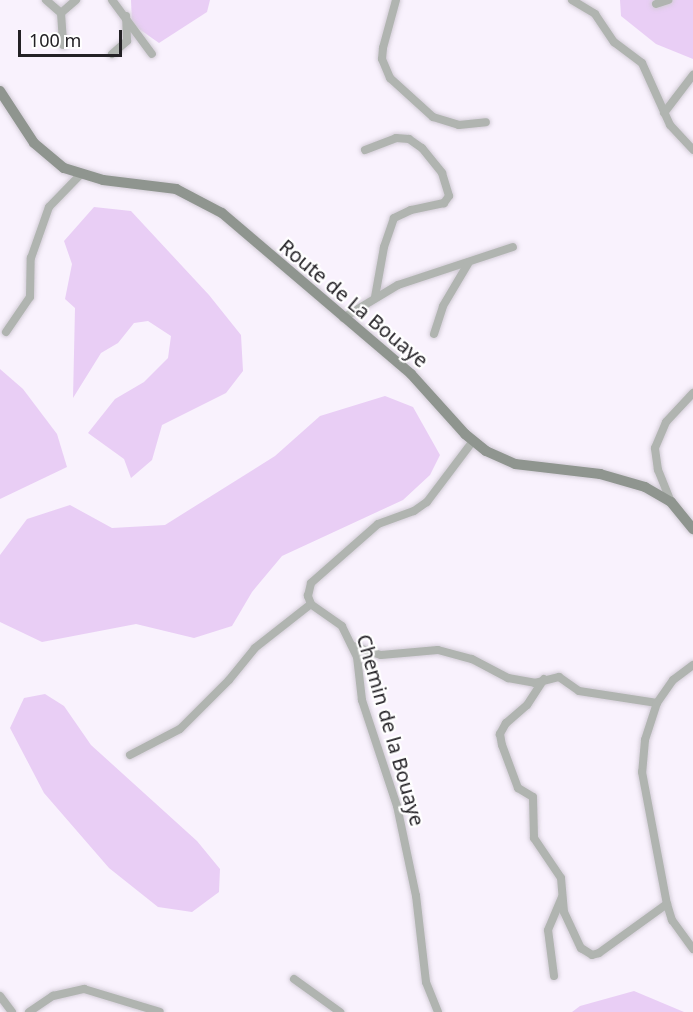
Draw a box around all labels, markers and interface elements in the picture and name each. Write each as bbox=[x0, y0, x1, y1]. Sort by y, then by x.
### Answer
scale bar bbox=[21, 18, 124, 56]
text: 100 m bbox=[29, 28, 81, 52]
street label: Route de La Bouaye bbox=[275, 234, 433, 372]
street label: Chemin de la Bouaye bbox=[352, 631, 430, 829]

